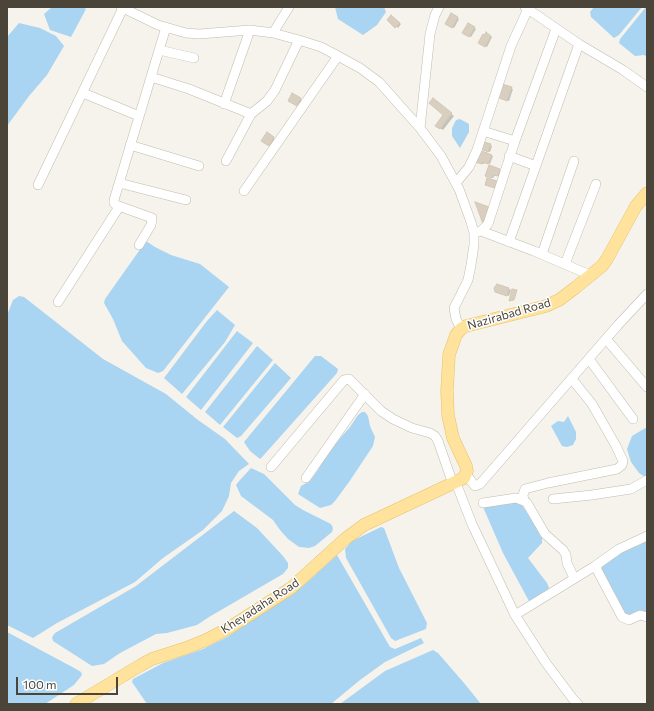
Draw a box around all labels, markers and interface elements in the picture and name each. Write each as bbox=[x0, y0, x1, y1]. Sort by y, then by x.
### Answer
street label: Nazirabad Road bbox=[466, 295, 552, 333]
street label: Kheyadaha Road bbox=[218, 575, 302, 637]
scale bar bbox=[18, 669, 120, 695]
text: 100 m bbox=[23, 677, 57, 691]

